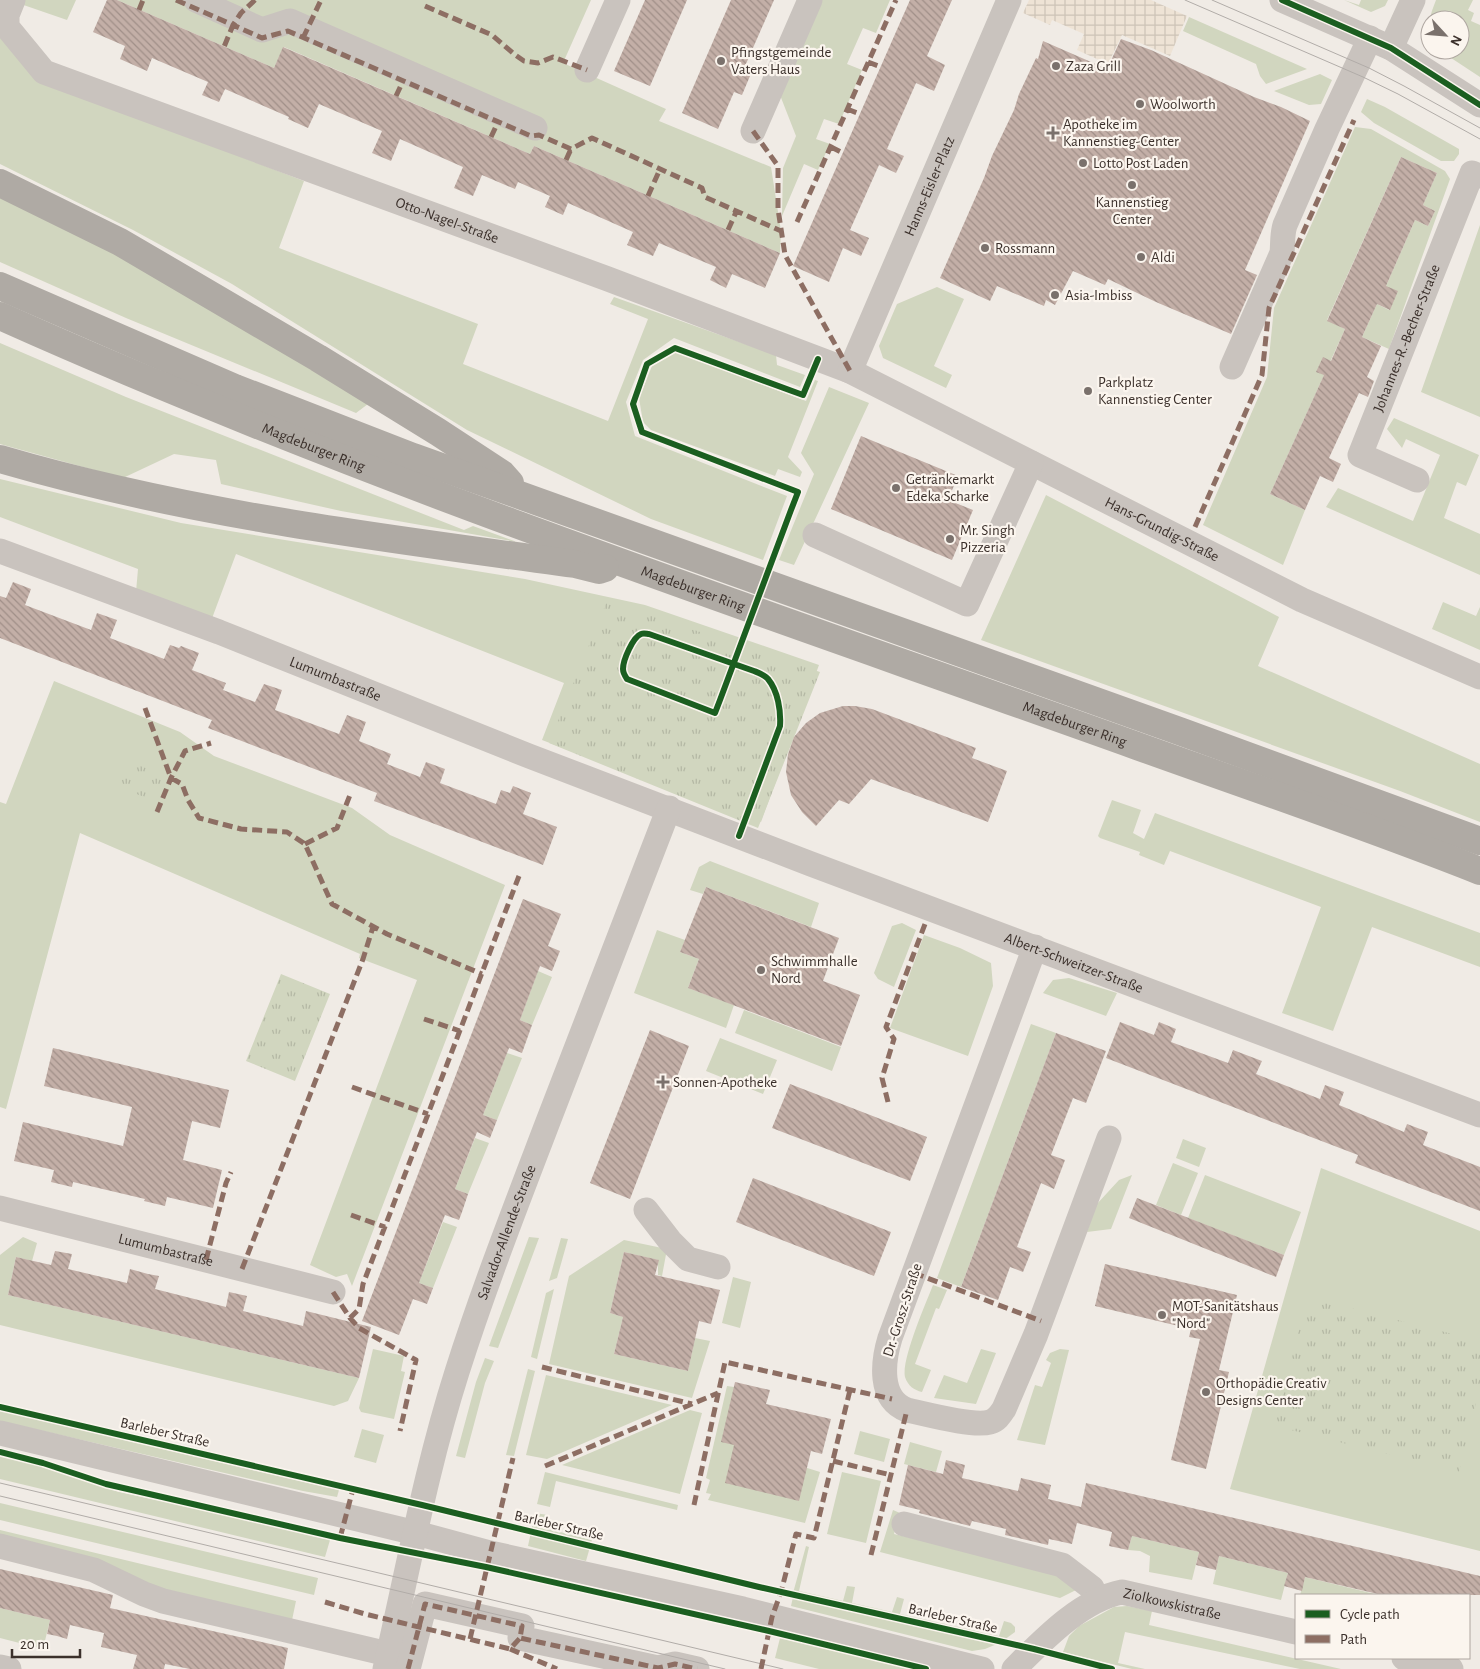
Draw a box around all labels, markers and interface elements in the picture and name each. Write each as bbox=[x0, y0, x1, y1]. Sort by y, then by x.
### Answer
north arrow bbox=[1420, 10, 1470, 60]
text: N bbox=[1447, 33, 1464, 48]
place label: Pfingstgemeinde Vaters Haus bbox=[731, 45, 831, 77]
marker: Pfingstgemeinde Vaters Haus bbox=[715, 55, 727, 67]
place label: Zaza Grill bbox=[1066, 59, 1121, 74]
marker: Zaza Grill bbox=[1050, 60, 1062, 72]
place label: Woolworth bbox=[1150, 97, 1216, 112]
marker: Woolworth bbox=[1134, 98, 1146, 110]
place label: Apotheke im Kannenstieg-Center bbox=[1063, 117, 1179, 149]
marker: Apotheke im Kannenstieg-Center bbox=[1047, 127, 1059, 139]
street label: Hanns-Eisler-Platz bbox=[902, 134, 958, 239]
place label: Lotto Post Laden bbox=[1093, 156, 1189, 171]
marker: Lotto Post Laden bbox=[1077, 157, 1089, 169]
marker: Kannenstieg Center bbox=[1126, 179, 1138, 191]
street label: Otto-Nagel-Straße bbox=[394, 195, 501, 246]
place label: Kannenstieg Center bbox=[1096, 195, 1169, 227]
place label: Rossmann bbox=[995, 241, 1055, 256]
marker: Rossmann bbox=[979, 242, 991, 254]
place label: Aldi bbox=[1151, 250, 1175, 265]
marker: Aldi bbox=[1135, 251, 1147, 263]
street label: Johannes-R.-Becher-Straße bbox=[1371, 262, 1443, 414]
place label: Asia-Imbiss bbox=[1065, 288, 1132, 303]
marker: Asia-Imbiss bbox=[1049, 289, 1061, 301]
place label: Parkplatz Kannenstieg Center bbox=[1098, 375, 1212, 407]
marker: Parkplatz Kannenstieg Center bbox=[1082, 385, 1094, 397]
street label: Magdeburger Ring bbox=[260, 421, 368, 475]
place label: Getränkemarkt Edeka Scharke bbox=[906, 472, 995, 504]
marker: Getränkemarkt Edeka Scharke bbox=[890, 482, 902, 494]
street label: Hans-Grundig-Straße bbox=[1102, 495, 1221, 565]
place label: Mr. Singh Pizzeria bbox=[960, 523, 1015, 555]
marker: Mr. Singh Pizzeria bbox=[944, 533, 956, 545]
street label: Magdeburger Ring bbox=[639, 564, 748, 615]
street label: Lumumbastraße bbox=[287, 654, 383, 704]
street label: Magdeburger Ring bbox=[1021, 699, 1129, 750]
street label: Albert-Schweitzer-Straße bbox=[1002, 930, 1145, 996]
place label: Schwimmhalle Nord bbox=[771, 954, 858, 986]
marker: Schwimmhalle Nord bbox=[755, 964, 767, 976]
place label: Sonnen-Apotheke bbox=[673, 1075, 777, 1090]
marker: Sonnen-Apotheke bbox=[657, 1076, 669, 1088]
street label: Salvador-Allende-Straße bbox=[475, 1163, 539, 1302]
street label: Lumumbastraße bbox=[117, 1231, 215, 1269]
street label: Dr.-Grosz-Straße bbox=[880, 1262, 925, 1359]
place label: MOT-Sanitätshaus "Nord" bbox=[1172, 1299, 1279, 1331]
marker: MOT-Sanitätshaus "Nord" bbox=[1156, 1309, 1168, 1321]
place label: Orthopädie Creativ Designs Center bbox=[1216, 1376, 1327, 1408]
marker: Orthopädie Creativ Designs Center bbox=[1200, 1386, 1212, 1398]
street label: Barleber Straße bbox=[119, 1415, 211, 1450]
street label: Barleber Straße bbox=[513, 1508, 605, 1543]
street label: Ziolkowskistraße bbox=[1122, 1586, 1223, 1623]
legend bbox=[1295, 1594, 1470, 1659]
street label: Barleber Straße bbox=[907, 1601, 999, 1636]
text: Cycle path bbox=[1340, 1607, 1400, 1622]
scale bar bbox=[12, 1626, 80, 1658]
text: Path bbox=[1340, 1632, 1367, 1647]
text: 20 m bbox=[20, 1637, 49, 1652]

